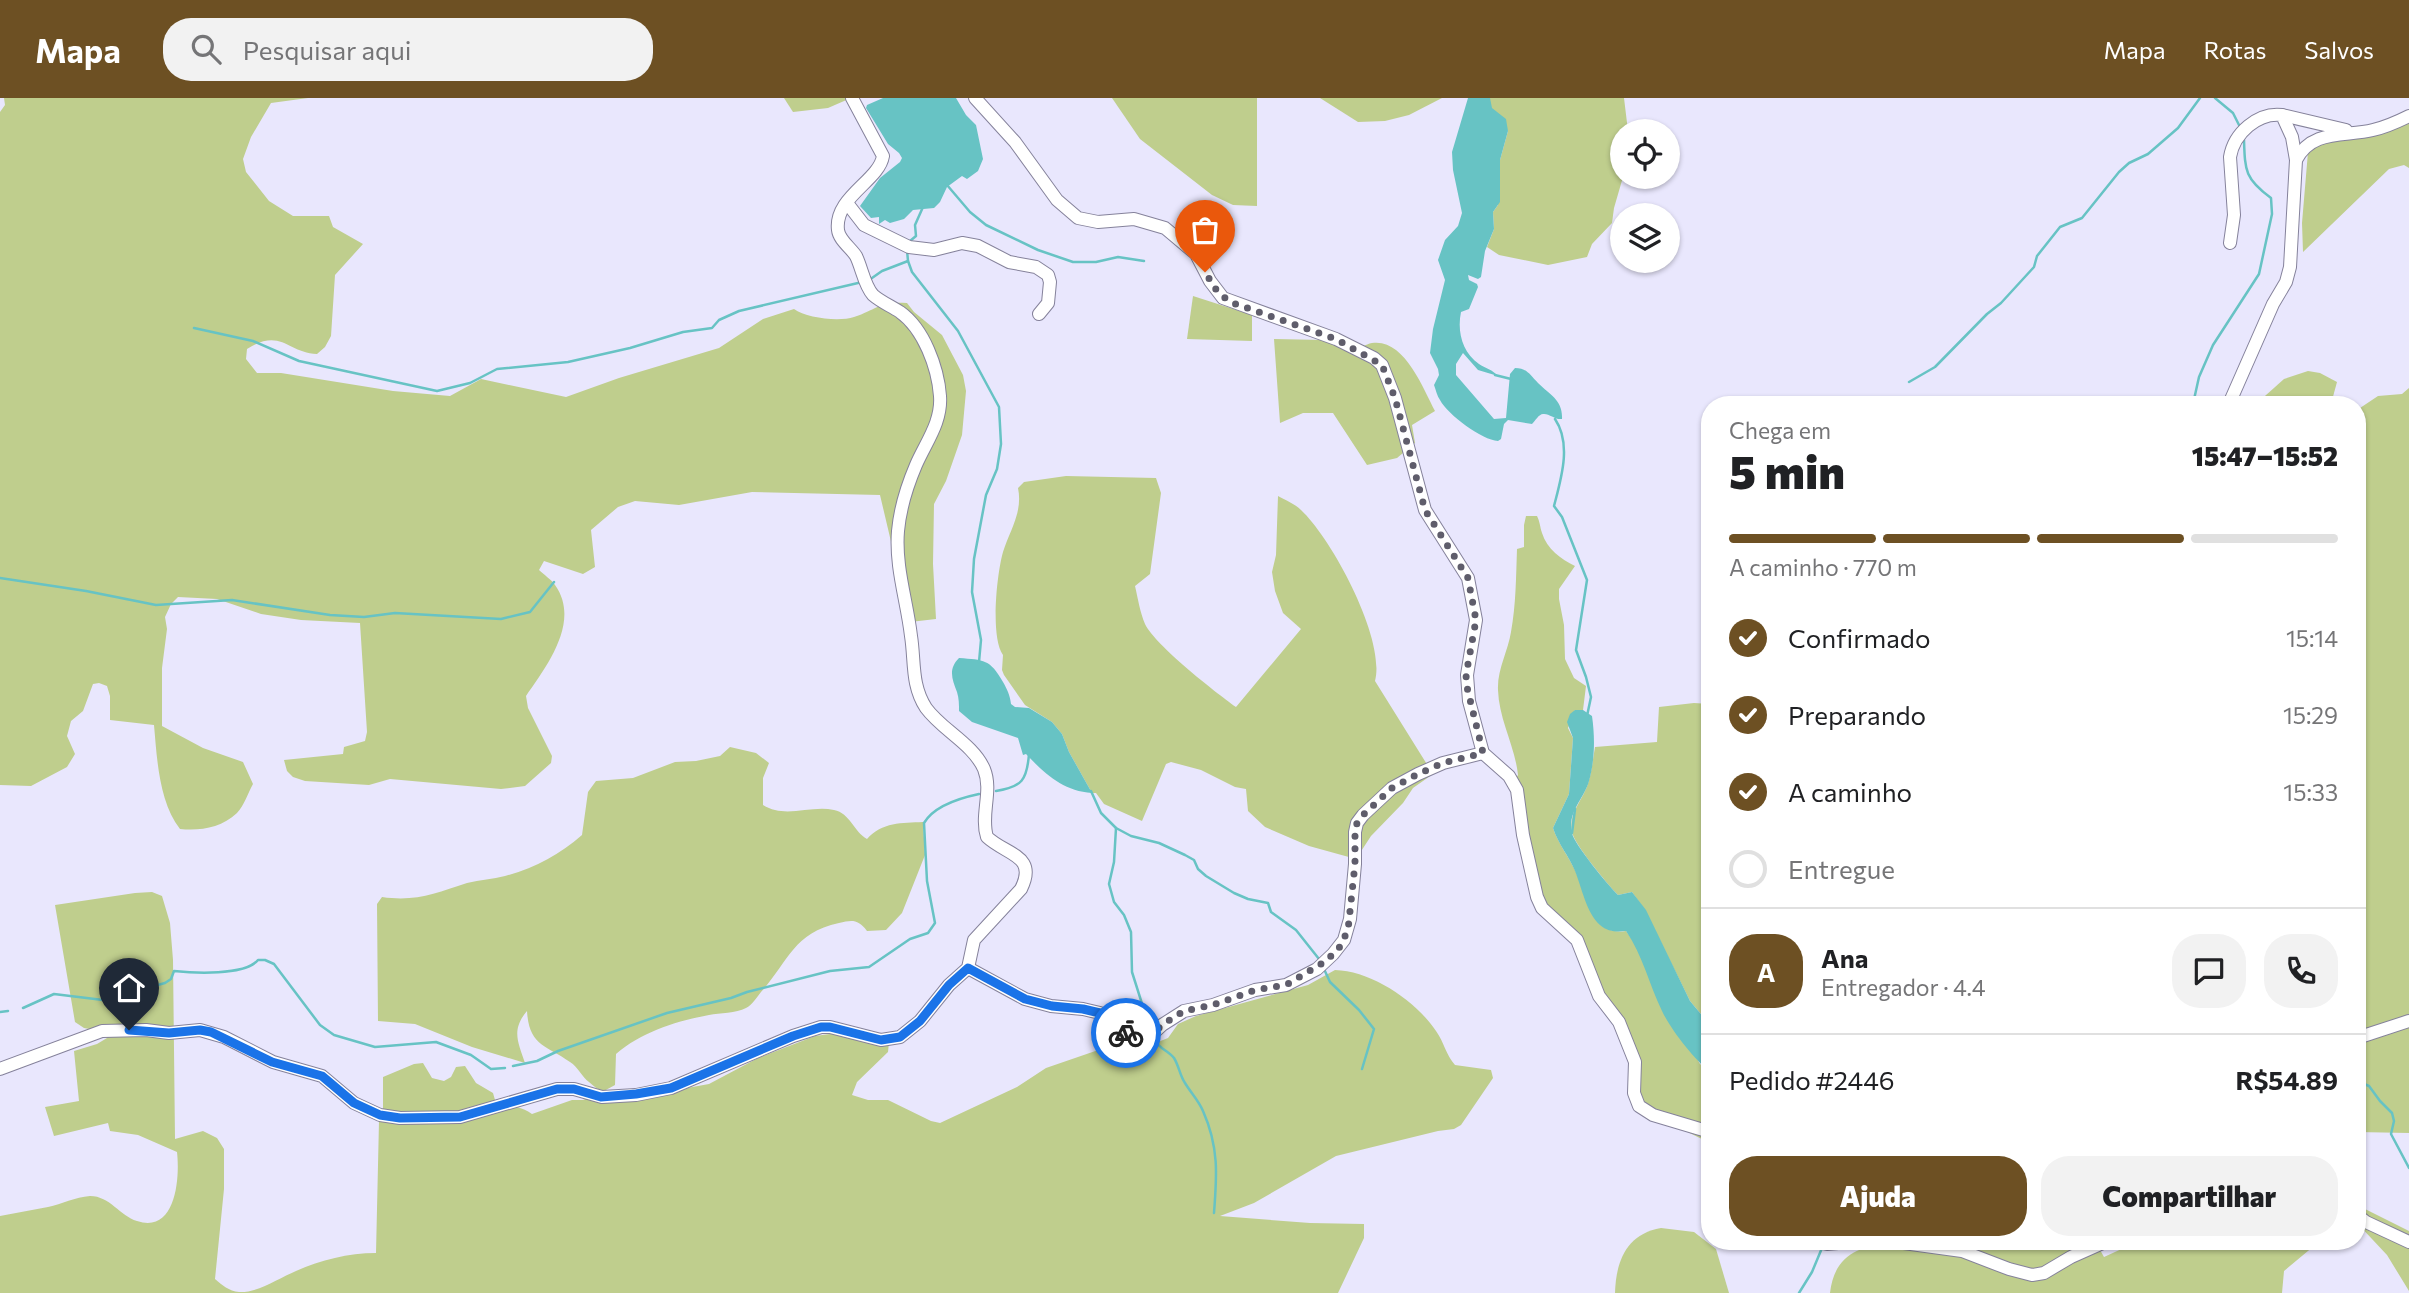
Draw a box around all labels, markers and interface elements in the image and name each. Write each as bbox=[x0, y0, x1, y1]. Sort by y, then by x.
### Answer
search box bbox=[163, 18, 653, 81]
text: Mapa bbox=[35, 29, 121, 70]
icon: search bbox=[187, 30, 225, 68]
text: Pesquisar aqui bbox=[243, 34, 411, 65]
text: Mapa bbox=[2104, 35, 2166, 64]
text: Rotas bbox=[2204, 35, 2266, 64]
text: Salvos bbox=[2304, 35, 2374, 64]
map controls bbox=[1610, 119, 1680, 273]
button: locate bbox=[1610, 119, 1680, 189]
pin bbox=[1175, 200, 1235, 272]
button: layers bbox=[1610, 203, 1680, 273]
icon: bag bbox=[1186, 211, 1224, 249]
text: Chega em bbox=[1729, 416, 1831, 444]
text: 15:47–15:52 bbox=[2192, 440, 2338, 471]
text: 5 min bbox=[1729, 442, 1845, 498]
text: A caminho · 770 m bbox=[1729, 553, 1917, 581]
icon: check bbox=[1729, 619, 1767, 657]
text: Confirmado bbox=[1788, 622, 1930, 653]
text: 15:14 bbox=[2286, 624, 2338, 652]
icon: check bbox=[1729, 696, 1767, 734]
text: Preparando bbox=[1788, 699, 1926, 730]
text: 15:29 bbox=[2283, 701, 2338, 729]
icon: check bbox=[1729, 773, 1767, 811]
text: A caminho bbox=[1788, 776, 1912, 807]
text: 15:33 bbox=[2283, 778, 2338, 806]
text: Entregue bbox=[1788, 853, 1895, 884]
button: chat bbox=[2172, 934, 2246, 1008]
button: phone bbox=[2264, 934, 2338, 1008]
text: Ana bbox=[1821, 942, 1868, 973]
text: A bbox=[1757, 956, 1775, 987]
pin bbox=[99, 958, 159, 1030]
icon: home bbox=[110, 969, 148, 1007]
text: Entregador · 4.4 bbox=[1821, 973, 1986, 1001]
courier bbox=[1091, 998, 1161, 1068]
icon: bike bbox=[1107, 1014, 1145, 1052]
text: Pedido #2446 bbox=[1729, 1064, 1895, 1095]
text: R$54.89 bbox=[2235, 1064, 2338, 1095]
button: Ajuda bbox=[1729, 1156, 2027, 1236]
button: Compartilhar bbox=[2041, 1156, 2338, 1236]

